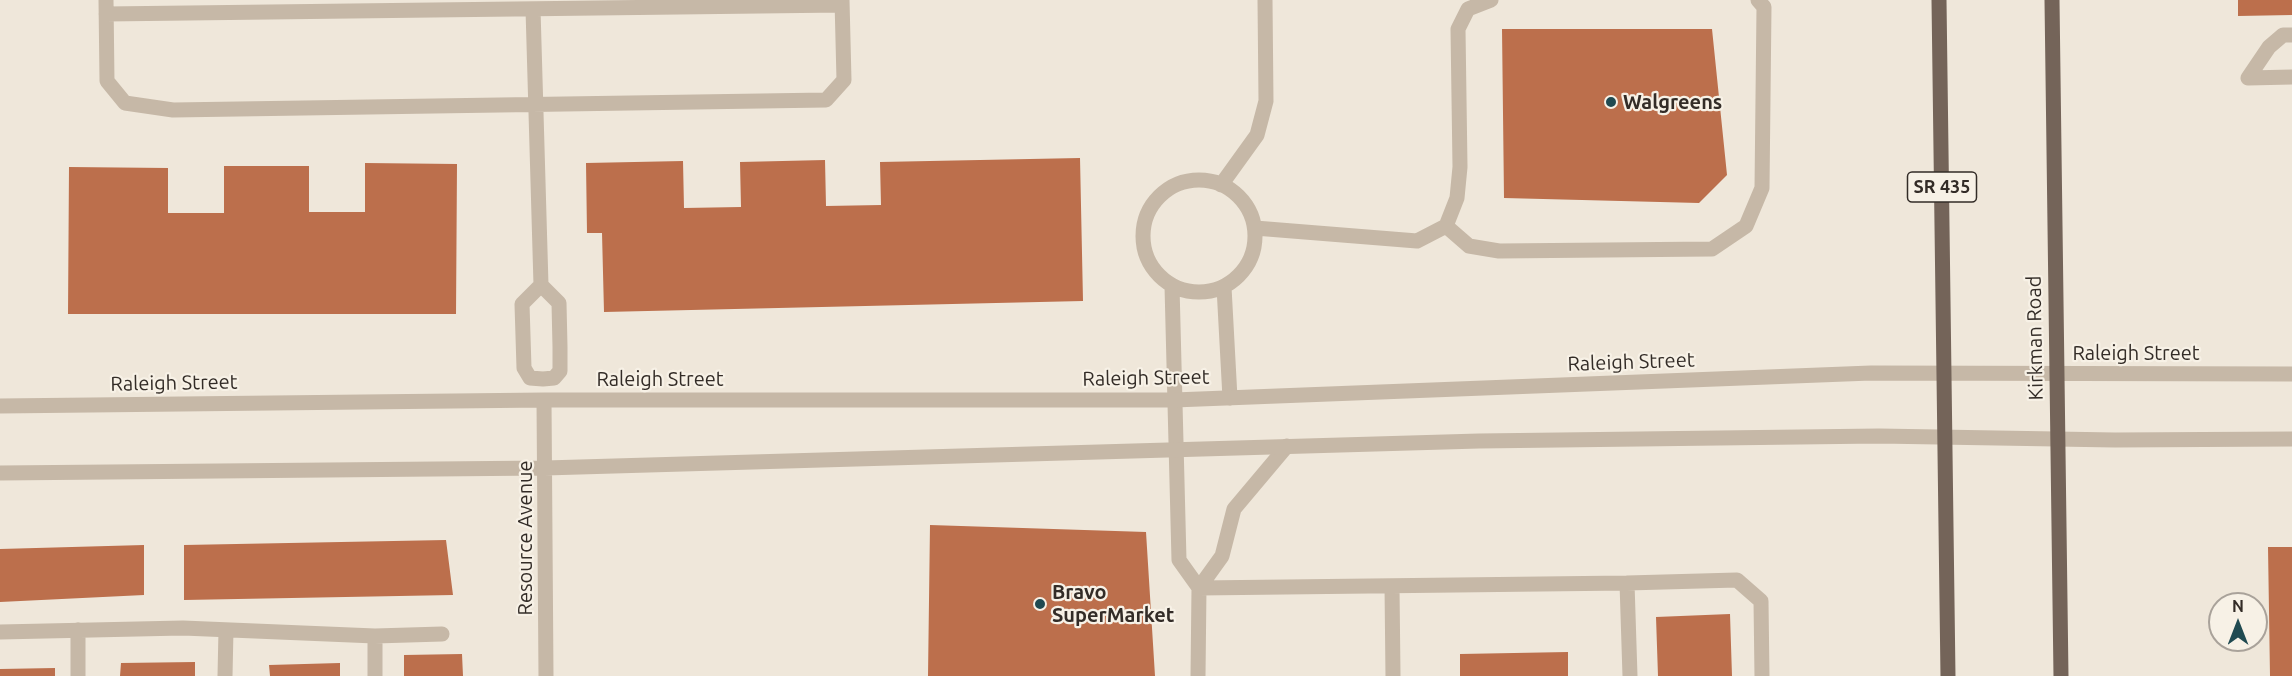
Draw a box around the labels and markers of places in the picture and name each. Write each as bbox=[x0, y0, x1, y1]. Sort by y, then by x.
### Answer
place label: Walgreens bbox=[1623, 90, 1722, 114]
marker: Walgreens bbox=[1604, 95, 1618, 109]
place label: Bravo SuperMarket bbox=[1052, 580, 1174, 627]
marker: Bravo SuperMarket bbox=[1033, 597, 1047, 611]

